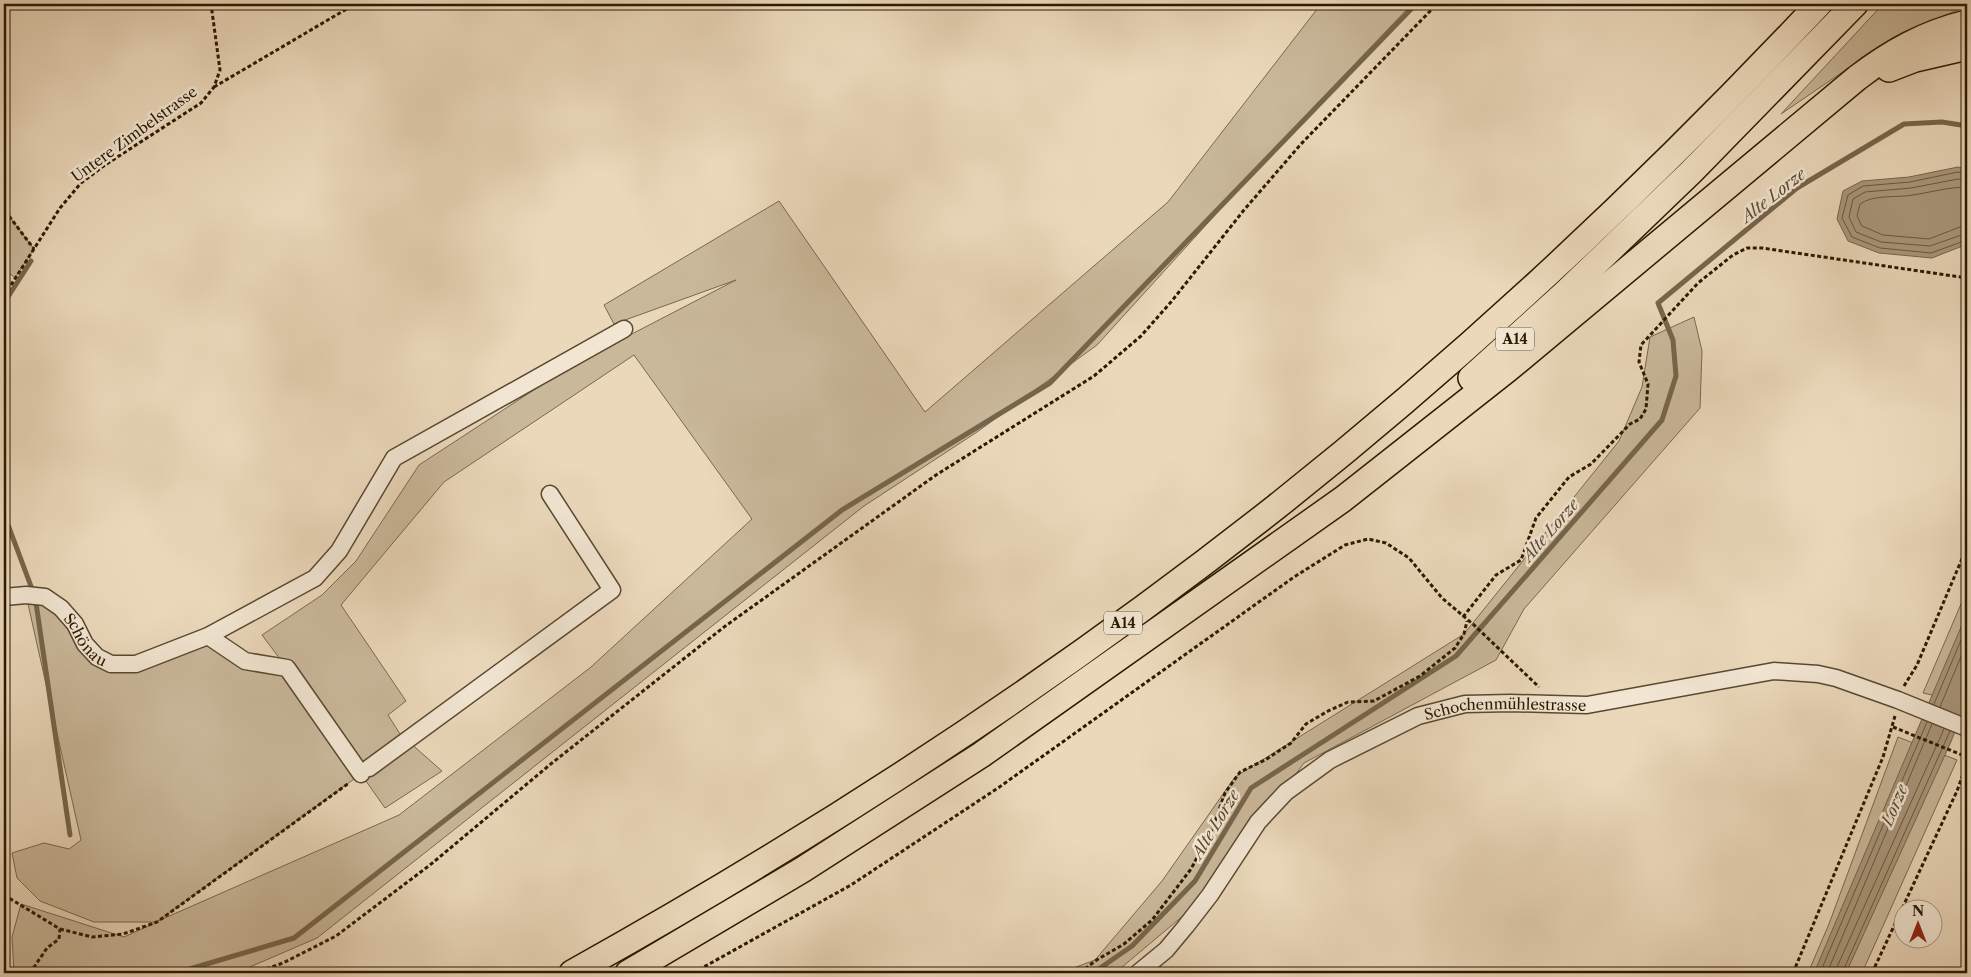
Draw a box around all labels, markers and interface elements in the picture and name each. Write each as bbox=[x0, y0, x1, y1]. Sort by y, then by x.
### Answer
street label: Untere Zimbelstrasse bbox=[67, 82, 201, 186]
water label: Alte Lorze bbox=[1734, 163, 1810, 228]
road number: A14 bbox=[1496, 328, 1534, 350]
water label: Alte Lorze bbox=[1515, 494, 1584, 568]
street label: Schönau bbox=[60, 609, 110, 670]
road number: A14 bbox=[1104, 612, 1142, 634]
street label: Schochenmühlestrasse bbox=[1422, 693, 1586, 724]
water label: Lorze bbox=[1876, 780, 1912, 830]
water label: Alte Lorze bbox=[1185, 785, 1244, 865]
north arrow bbox=[1894, 900, 1944, 950]
text: N bbox=[1912, 902, 1924, 920]

